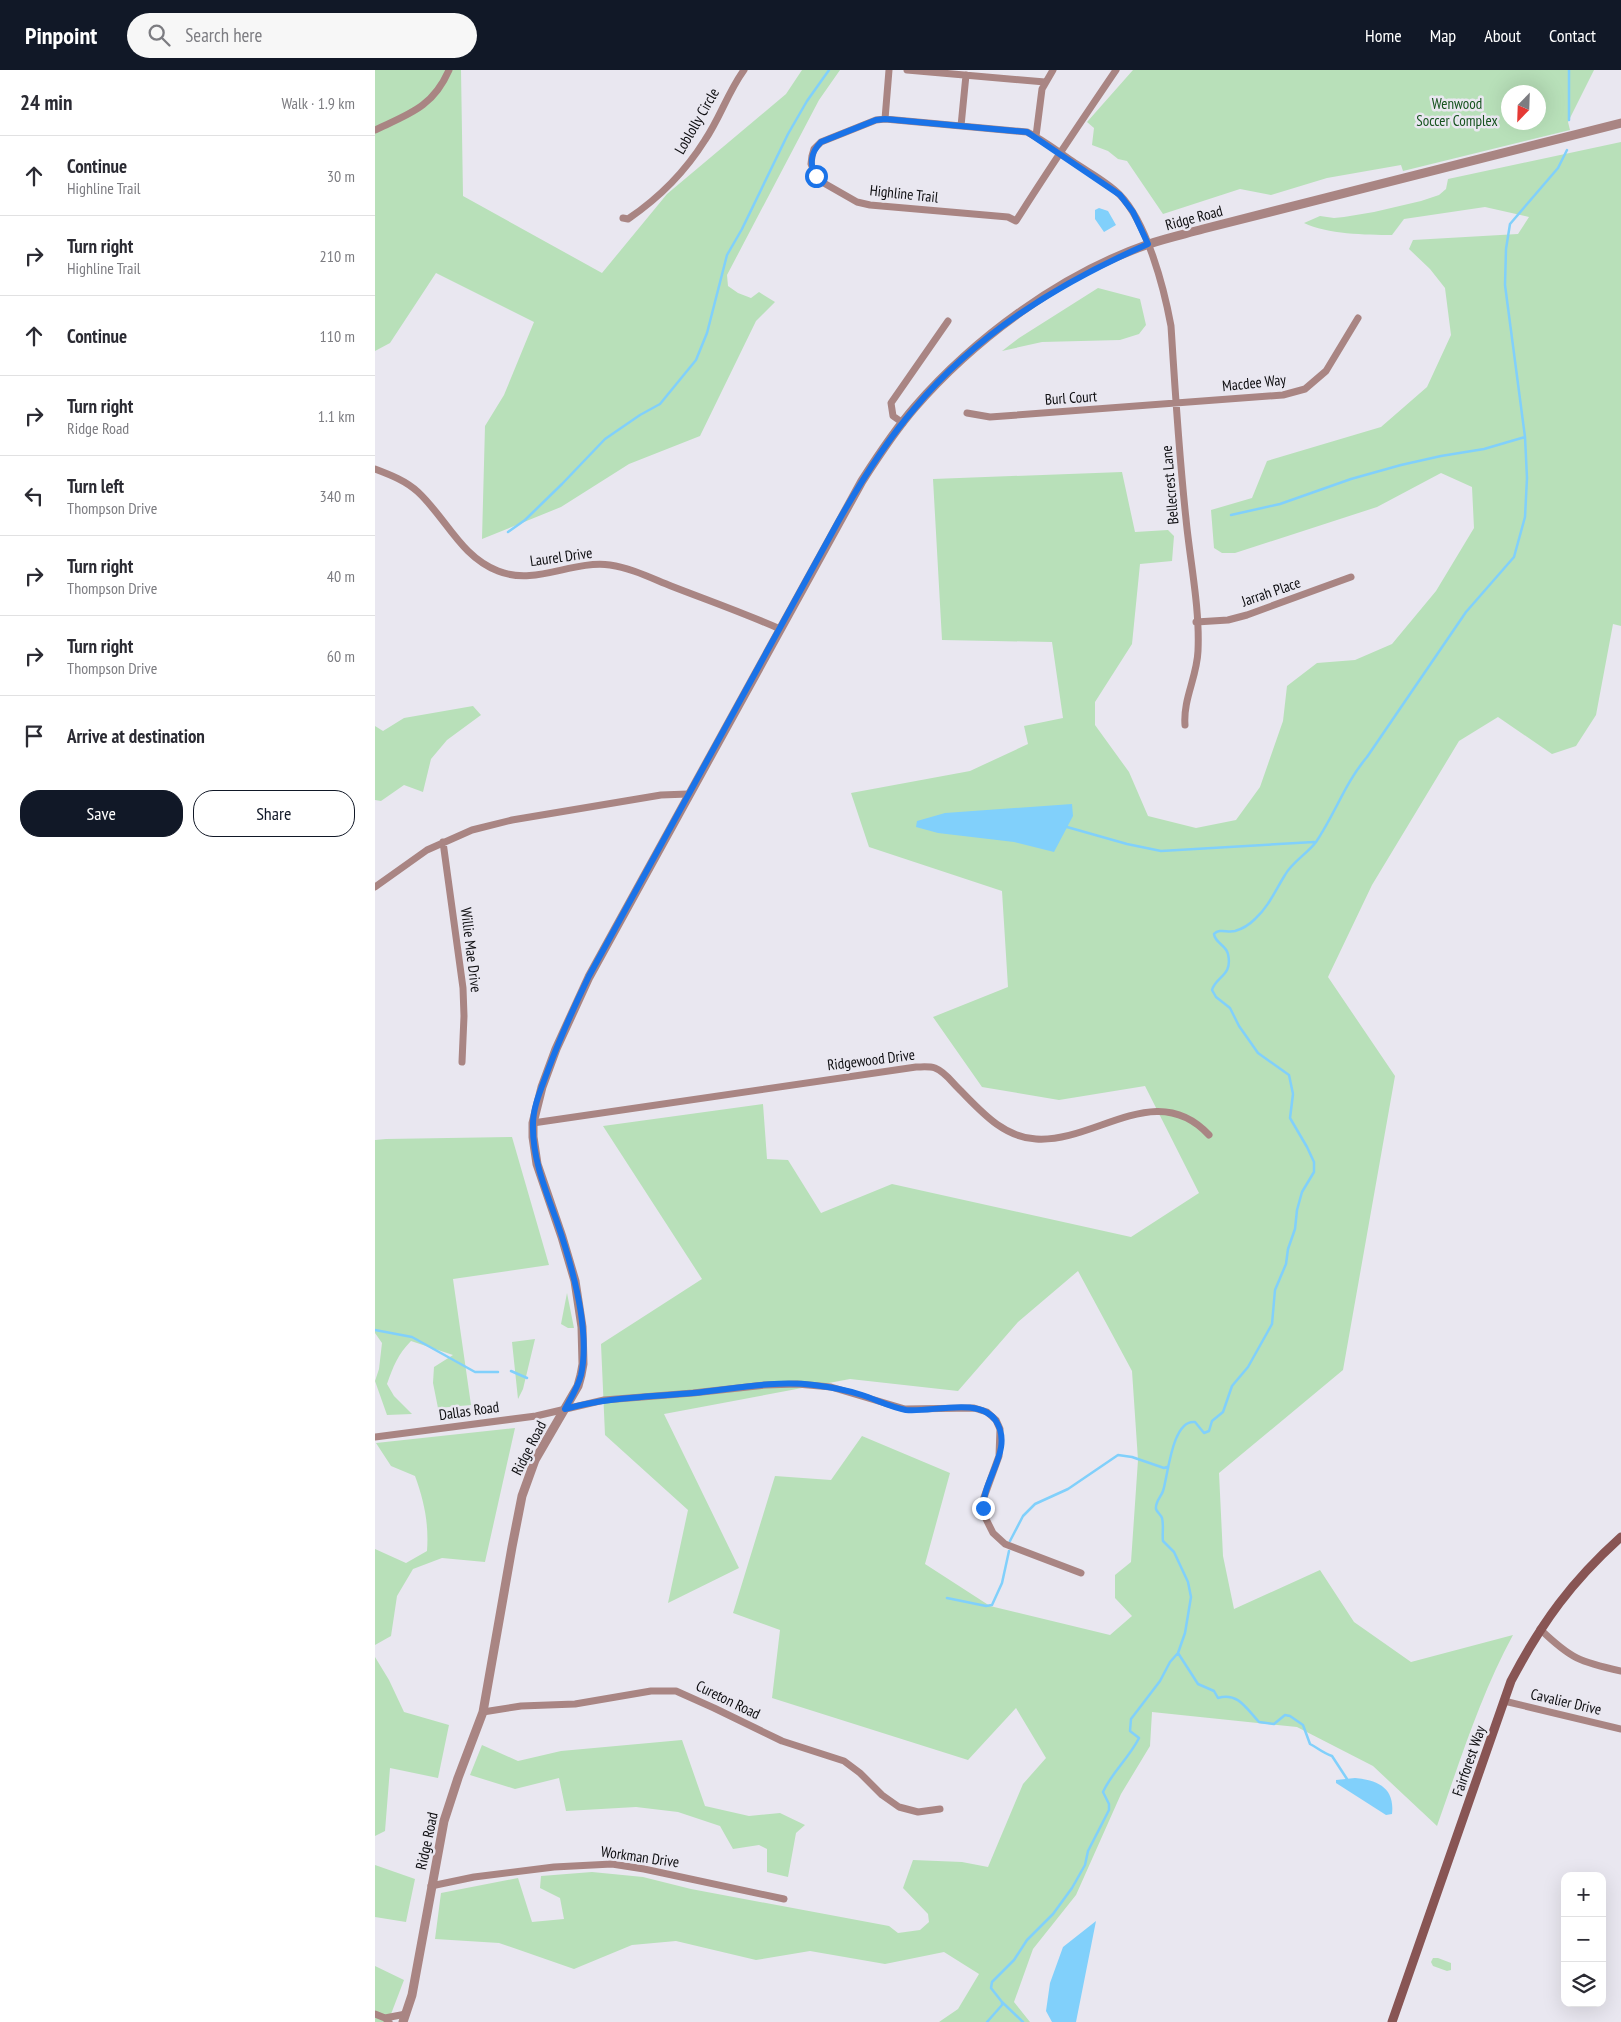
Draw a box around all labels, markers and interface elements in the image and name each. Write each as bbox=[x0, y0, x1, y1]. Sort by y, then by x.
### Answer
search box bbox=[127, 13, 477, 58]
text: Pinpoint bbox=[25, 20, 97, 51]
icon: search bbox=[145, 21, 173, 49]
text: Search here bbox=[185, 23, 262, 47]
text: Home bbox=[1365, 24, 1402, 47]
text: Map bbox=[1430, 24, 1456, 47]
text: About bbox=[1484, 24, 1521, 47]
text: Contact bbox=[1549, 24, 1596, 47]
street label: Loblolly Circle bbox=[670, 84, 723, 157]
north arrow bbox=[1501, 85, 1546, 130]
text: 24 min bbox=[20, 89, 72, 116]
text: Walk · 1.9 km bbox=[281, 93, 355, 113]
park label: Wenwood Soccer Complex bbox=[1416, 94, 1498, 130]
text: Continue bbox=[67, 154, 127, 178]
icon: ahead bbox=[20, 162, 48, 190]
route start bbox=[805, 165, 828, 188]
text: 30 m bbox=[327, 166, 355, 186]
text: Highline Trail bbox=[67, 178, 141, 198]
street label: Highline Trail bbox=[869, 180, 940, 207]
street label: Ridge Road bbox=[1163, 201, 1225, 234]
text: Turn right bbox=[67, 234, 133, 258]
icon: right bbox=[20, 242, 48, 270]
text: 210 m bbox=[320, 246, 355, 266]
text: Highline Trail bbox=[67, 258, 141, 278]
icon: ahead bbox=[20, 322, 48, 350]
text: Continue bbox=[67, 324, 127, 348]
text: 110 m bbox=[320, 326, 355, 346]
street label: Macdee Way bbox=[1221, 370, 1287, 395]
street label: Burl Court bbox=[1044, 386, 1098, 409]
text: Turn right bbox=[67, 394, 133, 418]
icon: right bbox=[20, 402, 48, 430]
text: 1.1 km bbox=[318, 406, 355, 426]
text: Ridge Road bbox=[67, 418, 129, 438]
street label: Bellecrest Lane bbox=[1157, 445, 1182, 525]
text: Turn left bbox=[67, 474, 124, 498]
icon: left bbox=[20, 482, 48, 510]
text: 340 m bbox=[320, 486, 355, 506]
text: Thompson Drive bbox=[67, 498, 157, 518]
street label: Laurel Drive bbox=[529, 543, 593, 570]
text: Turn right bbox=[67, 554, 133, 578]
icon: right bbox=[20, 562, 48, 590]
text: 40 m bbox=[327, 566, 355, 586]
street label: Jarrah Place bbox=[1238, 573, 1303, 611]
text: Thompson Drive bbox=[67, 578, 157, 598]
text: Turn right bbox=[67, 634, 133, 658]
icon: right bbox=[20, 642, 48, 670]
text: 60 m bbox=[327, 646, 355, 666]
text: Thompson Drive bbox=[67, 658, 157, 678]
icon: arrive bbox=[20, 722, 48, 750]
text: Arrive at destination bbox=[67, 724, 205, 748]
button: Save bbox=[20, 790, 183, 837]
button: Share bbox=[193, 790, 355, 837]
street label: Willie Mae Drive bbox=[457, 907, 486, 993]
street label: Ridgewood Drive bbox=[826, 1045, 916, 1074]
street label: Dallas Road bbox=[438, 1397, 500, 1424]
street label: Ridge Road bbox=[507, 1417, 550, 1478]
route end bbox=[972, 1497, 995, 1520]
street label: Cureton Road bbox=[693, 1676, 764, 1723]
street label: Cavalier Drive bbox=[1529, 1684, 1603, 1719]
street label: Fairforest Way bbox=[1448, 1723, 1490, 1799]
street label: Ridge Road bbox=[411, 1810, 442, 1871]
street label: Workman Drive bbox=[600, 1842, 680, 1871]
map controls bbox=[1561, 1872, 1606, 2007]
button: + bbox=[1561, 1872, 1606, 1917]
button: − bbox=[1561, 1917, 1606, 1962]
button: layers bbox=[1561, 1962, 1606, 2007]

